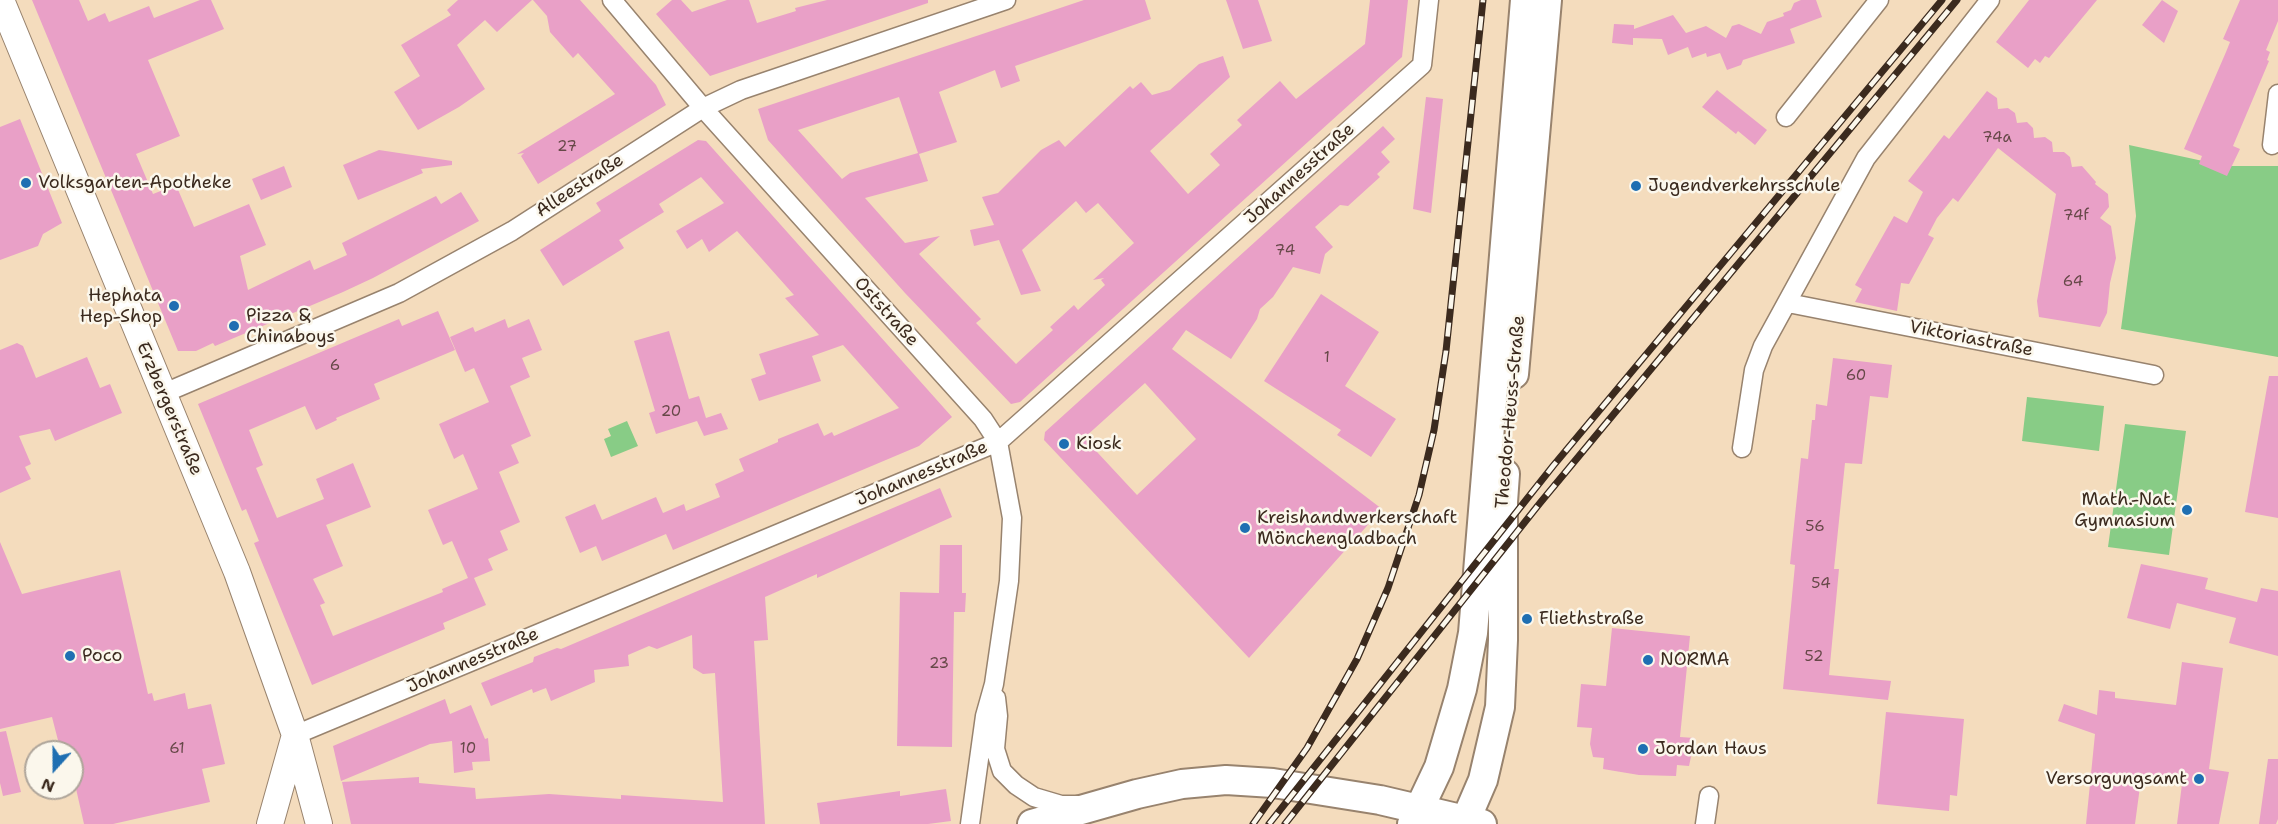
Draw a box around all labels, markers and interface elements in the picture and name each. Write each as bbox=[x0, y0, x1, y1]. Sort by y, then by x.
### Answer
street label: Johannesstraße bbox=[1240, 119, 1360, 229]
house number: 74a bbox=[1982, 129, 2012, 147]
house number: 27 bbox=[557, 138, 577, 156]
street label: Alleestraße bbox=[532, 150, 628, 222]
place label: Volksgarten-Apotheke bbox=[38, 172, 232, 194]
place label: Jugendverkehrsschule bbox=[1648, 175, 1840, 197]
marker: Volksgarten-Apotheke bbox=[19, 176, 33, 190]
marker: Jugendverkehrsschule bbox=[1629, 179, 1643, 193]
house number: 74f bbox=[2063, 207, 2089, 225]
house number: 74 bbox=[1275, 242, 1295, 260]
street label: Oststraße bbox=[849, 273, 923, 351]
house number: 64 bbox=[2063, 273, 2083, 291]
place label: Hephata Hep-Shop bbox=[80, 285, 162, 328]
marker: Hephata Hep-Shop bbox=[167, 299, 181, 313]
place label: Pizza & Chinaboys bbox=[246, 305, 335, 348]
street label: Theodor-Heuss-Straße bbox=[1492, 314, 1530, 510]
street label: Viktoriastraße bbox=[1907, 316, 2035, 362]
marker: Pizza & Chinaboys bbox=[227, 319, 241, 333]
street label: Erzbergerstraße bbox=[131, 339, 207, 479]
house number: 1 bbox=[1324, 349, 1330, 367]
house number: 6 bbox=[330, 357, 340, 375]
house number: 60 bbox=[1846, 367, 1866, 385]
house number: 20 bbox=[661, 403, 681, 421]
place label: Kiosk bbox=[1076, 433, 1122, 455]
street label: Johannesstraße bbox=[853, 437, 991, 511]
marker: Kiosk bbox=[1057, 437, 1071, 451]
place label: Math.-Nat. Gymnasium bbox=[2074, 489, 2175, 532]
marker: Math.-Nat. Gymnasium bbox=[2180, 503, 2194, 517]
place label: Kreishandwerkerschaft Mönchengladbach bbox=[1257, 507, 1457, 550]
house number: 56 bbox=[1805, 518, 1825, 536]
marker: Kreishandwerkerschaft Mönchengladbach bbox=[1238, 521, 1252, 535]
house number: 54 bbox=[1811, 575, 1831, 593]
place label: Fliethstraße bbox=[1539, 608, 1644, 630]
marker: Fliethstraße bbox=[1520, 612, 1534, 626]
street label: Johannesstraße bbox=[404, 624, 542, 698]
place label: Poco bbox=[82, 645, 122, 667]
house number: 52 bbox=[1805, 648, 1823, 666]
marker: Poco bbox=[63, 649, 77, 663]
place label: NORMA bbox=[1660, 649, 1730, 671]
marker: NORMA bbox=[1641, 653, 1655, 667]
house number: 23 bbox=[929, 655, 949, 673]
place label: Jordan Haus bbox=[1655, 738, 1767, 760]
north arrow bbox=[24, 740, 84, 800]
house number: 61 bbox=[169, 740, 185, 758]
house number: 10 bbox=[460, 740, 476, 758]
marker: Jordan Haus bbox=[1636, 742, 1650, 756]
place label: Versorgungsamt bbox=[2046, 768, 2187, 790]
marker: Versorgungsamt bbox=[2192, 772, 2206, 786]
text: N bbox=[38, 773, 58, 797]

